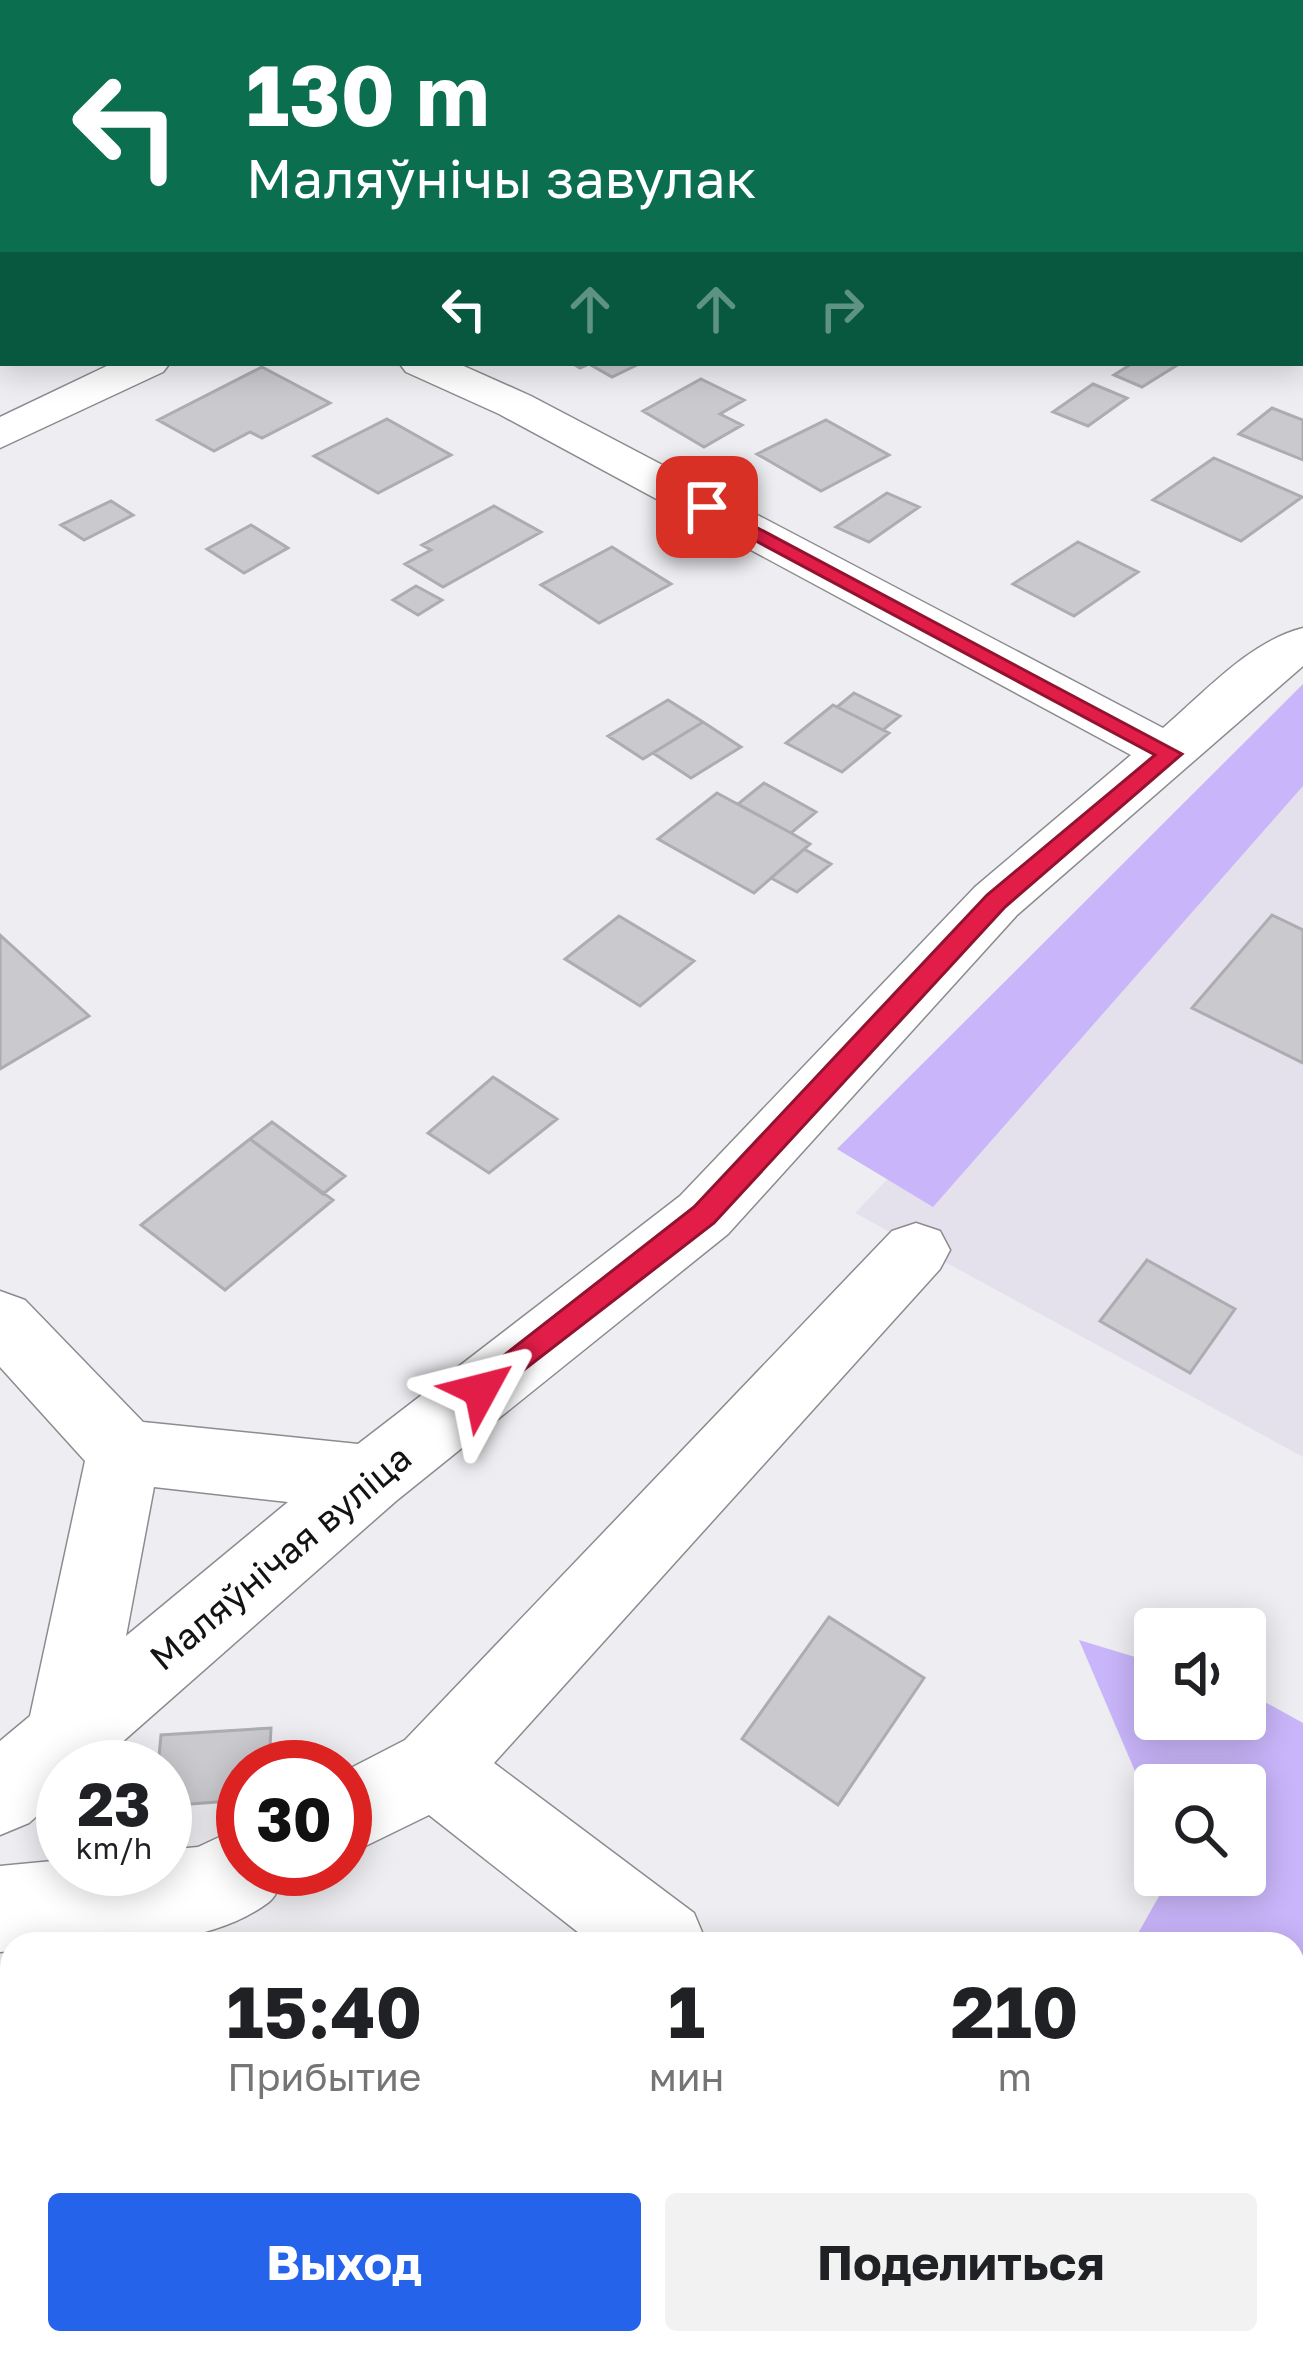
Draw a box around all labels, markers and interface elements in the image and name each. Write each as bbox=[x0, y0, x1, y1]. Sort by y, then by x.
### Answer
text: 130 m bbox=[246, 44, 490, 144]
icon: left bbox=[48, 48, 204, 204]
text: Маляўнічы завулак bbox=[246, 145, 756, 210]
icon: left bbox=[431, 276, 497, 342]
icon: ahead bbox=[557, 276, 623, 342]
icon: ahead bbox=[683, 276, 749, 342]
icon: right bbox=[809, 276, 875, 342]
pin bbox=[656, 456, 758, 558]
icon: arrive bbox=[674, 474, 740, 540]
position arrow bbox=[418, 1327, 544, 1453]
street label: Маляўнічая вуліца bbox=[141, 1435, 419, 1679]
map controls bbox=[1134, 1608, 1266, 1896]
button: sound bbox=[1134, 1608, 1266, 1740]
speed limit sign: 30 bbox=[216, 1740, 372, 1896]
button: search bbox=[1134, 1764, 1266, 1896]
text: 23 bbox=[77, 1767, 151, 1839]
text: km/h bbox=[76, 1830, 152, 1866]
text: 15:40 bbox=[226, 1967, 422, 2054]
text: 1 bbox=[668, 1967, 705, 2054]
text: 210 bbox=[951, 1967, 1079, 2054]
text: Прибытие bbox=[227, 2053, 421, 2100]
text: мин bbox=[649, 2053, 724, 2100]
text: m bbox=[997, 2053, 1032, 2100]
button: Выход bbox=[48, 2193, 641, 2331]
button: Поделиться bbox=[665, 2193, 1257, 2331]

